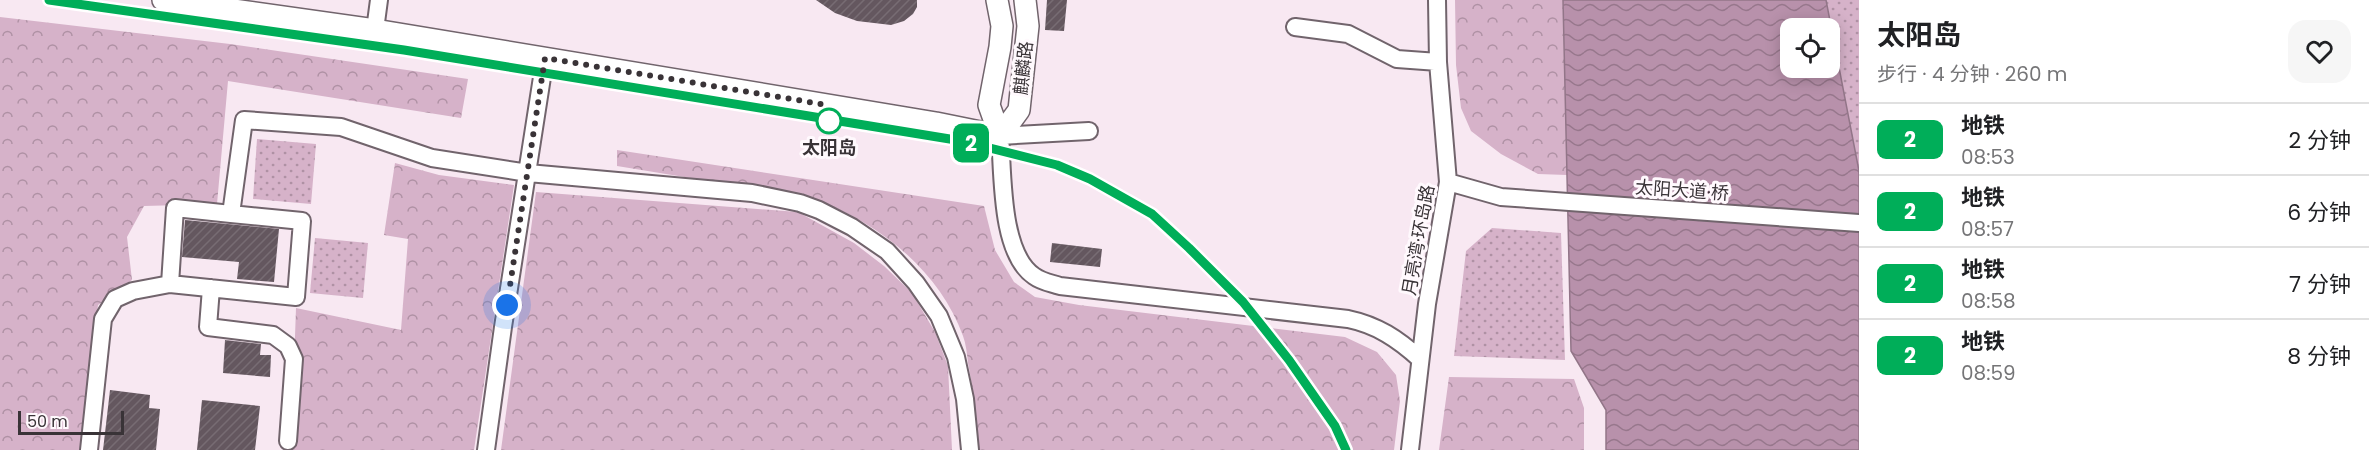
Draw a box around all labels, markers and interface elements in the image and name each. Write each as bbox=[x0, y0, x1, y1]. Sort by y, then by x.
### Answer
text: 太阳岛 bbox=[1877, 16, 1961, 55]
map controls bbox=[1780, 18, 1840, 78]
button: locate bbox=[1780, 18, 1840, 78]
button: heart bbox=[2288, 20, 2351, 83]
street label: 麒麟路 bbox=[1008, 40, 1038, 96]
text: 步行 · 4 分钟 · 260 m bbox=[1877, 60, 2067, 88]
marker: 太阳岛 bbox=[816, 108, 842, 134]
text: 地铁 bbox=[1961, 110, 2005, 141]
line badge: 2 bbox=[952, 124, 990, 162]
text: 2 bbox=[1904, 125, 1916, 154]
text: 2 分钟 bbox=[2288, 125, 2351, 156]
text: 2 bbox=[965, 129, 977, 158]
place label: 太阳岛 bbox=[802, 135, 856, 160]
text: 08:53 bbox=[1961, 143, 2015, 171]
street label: 太阳大道·桥 bbox=[1634, 174, 1730, 206]
text: 地铁 bbox=[1961, 182, 2005, 213]
street label: 月亮湾·环岛路 bbox=[1396, 183, 1440, 297]
text: 2 bbox=[1904, 197, 1916, 226]
text: 6 分钟 bbox=[2287, 197, 2351, 228]
text: 08:57 bbox=[1961, 215, 2014, 243]
text: 地铁 bbox=[1961, 254, 2005, 285]
text: 2 bbox=[1904, 269, 1916, 298]
text: 7 分钟 bbox=[2289, 269, 2351, 300]
text: 08:58 bbox=[1961, 287, 2016, 315]
your location bbox=[492, 290, 522, 320]
text: 地铁 bbox=[1961, 326, 2005, 357]
text: 2 bbox=[1904, 341, 1916, 370]
text: 8 分钟 bbox=[2287, 341, 2351, 372]
text: 08:59 bbox=[1961, 359, 2016, 387]
scale bar bbox=[18, 408, 124, 436]
text: 50 m bbox=[27, 410, 68, 433]

